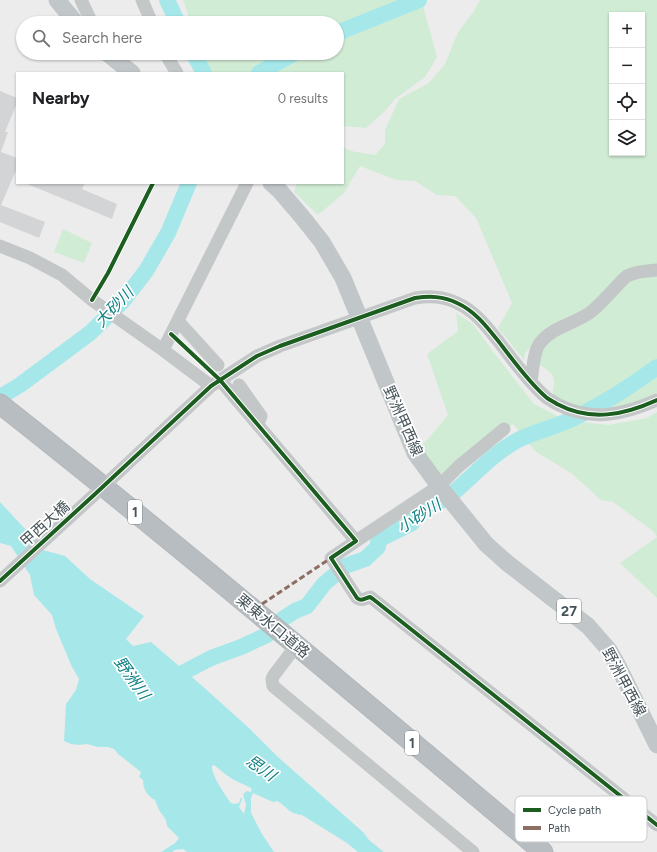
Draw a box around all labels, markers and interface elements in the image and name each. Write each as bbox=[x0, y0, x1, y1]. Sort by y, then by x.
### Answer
map controls bbox=[609, 12, 645, 156]
button: + bbox=[609, 12, 645, 48]
search box bbox=[16, 16, 344, 60]
icon: search bbox=[30, 27, 52, 49]
text: Search here bbox=[62, 29, 142, 47]
button: − bbox=[609, 48, 645, 84]
button: locate bbox=[609, 84, 645, 120]
text: Nearby bbox=[32, 88, 90, 108]
text: 0 results bbox=[278, 91, 328, 106]
button: layers bbox=[609, 120, 645, 156]
water label: 大砂川 bbox=[91, 282, 139, 331]
street label: 野洲甲西線 bbox=[380, 383, 426, 459]
water label: 小砂川 bbox=[394, 494, 446, 537]
street label: 甲西大橋 bbox=[17, 497, 73, 551]
road number: 1 bbox=[128, 500, 142, 524]
street label: 栗東水口道路 bbox=[233, 590, 313, 662]
road number: 27 bbox=[557, 599, 581, 623]
street label: 野洲甲西線 bbox=[598, 645, 650, 719]
water label: 野洲川 bbox=[110, 653, 155, 705]
road number: 1 bbox=[405, 731, 419, 755]
water label: 思川 bbox=[242, 751, 281, 786]
legend bbox=[515, 796, 647, 842]
text: Cycle path bbox=[548, 804, 601, 817]
text: Path bbox=[548, 822, 570, 835]

